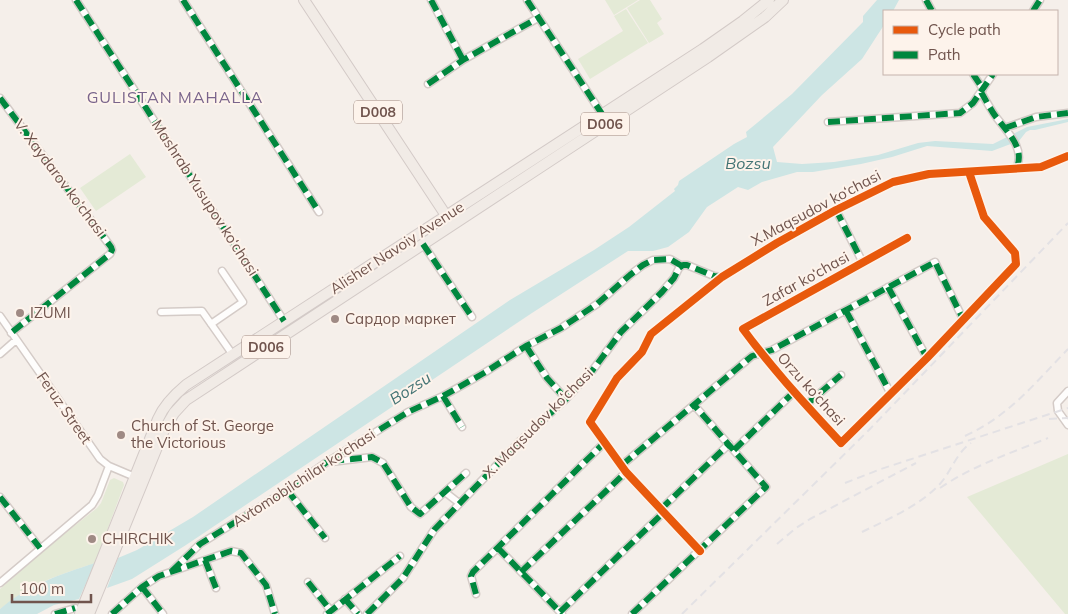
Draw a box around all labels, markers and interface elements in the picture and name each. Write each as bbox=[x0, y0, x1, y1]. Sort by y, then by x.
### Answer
legend bbox=[883, 10, 1058, 75]
text: Cycle path bbox=[928, 20, 1001, 39]
text: Path bbox=[928, 45, 960, 64]
district label: GULISTAN MAHALLA bbox=[87, 87, 263, 107]
road number: D008 bbox=[354, 100, 402, 124]
road number: D006 bbox=[581, 112, 629, 136]
street label: V. Xaydarov ko‘chasi bbox=[10, 115, 111, 240]
street label: Mashrab Yusupov ko‘chasi bbox=[148, 116, 263, 279]
water label: Bozsu bbox=[725, 153, 771, 173]
street label: X.Maqsudov ko‘chasi bbox=[748, 165, 884, 250]
street label: Alisher Navoiy Avenue bbox=[326, 197, 467, 298]
street label: Zafar ko‘chasi bbox=[759, 247, 852, 310]
place label: IZUMI bbox=[30, 303, 71, 322]
marker: IZUMI bbox=[14, 307, 26, 319]
place label: Сардор маркет bbox=[345, 309, 456, 328]
marker: Сардор маркет bbox=[329, 313, 341, 325]
road number: D006 bbox=[242, 336, 290, 358]
street label: Orzu ko‘chasi bbox=[774, 348, 849, 429]
street label: X. Maqsudov ko‘chasi bbox=[479, 364, 597, 482]
water label: Bozsu bbox=[386, 367, 434, 409]
street label: Feruz Street bbox=[33, 368, 96, 447]
place label: Church of St. George the Victorious bbox=[131, 416, 274, 452]
street label: Avtomobilchilar ko‘chasi bbox=[229, 424, 379, 531]
marker: Church of St. George the Victorious bbox=[115, 429, 127, 441]
place label: CHIRCHIK bbox=[102, 529, 174, 548]
marker: CHIRCHIK bbox=[86, 533, 98, 545]
scale bar bbox=[12, 572, 91, 604]
text: 100 m bbox=[20, 579, 64, 598]

